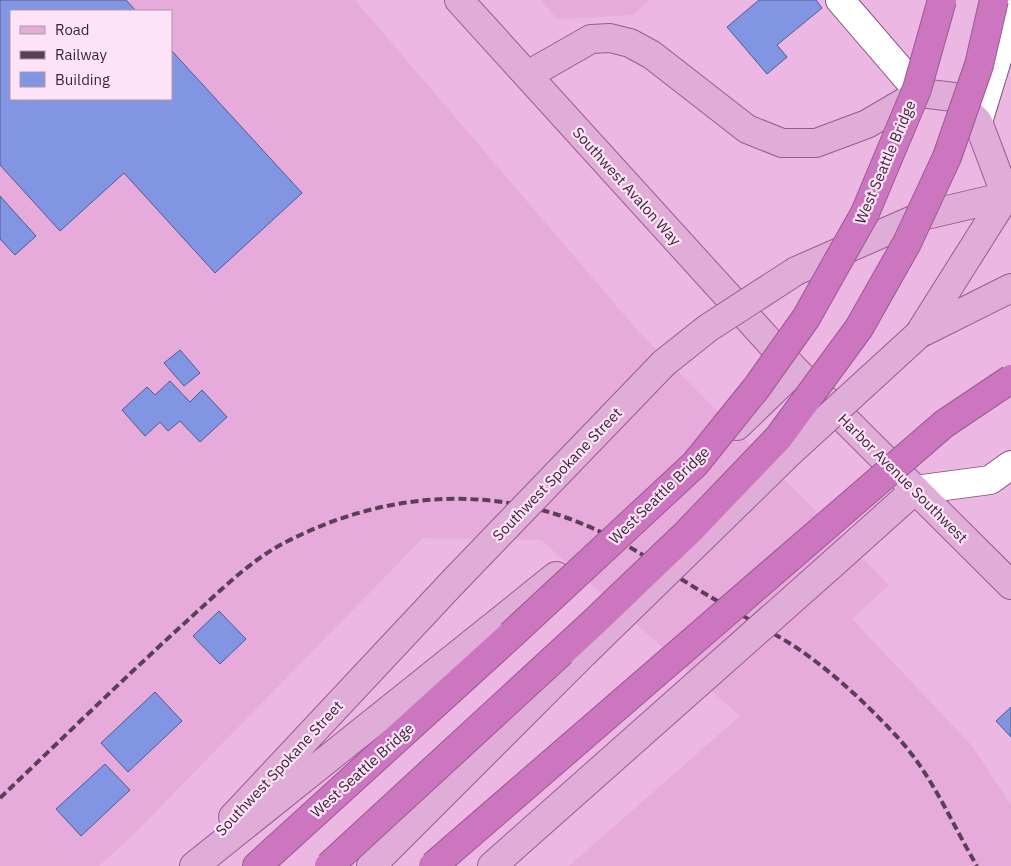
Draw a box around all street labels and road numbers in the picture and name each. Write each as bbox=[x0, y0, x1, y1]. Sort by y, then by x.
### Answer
street label: West Seattle Bridge bbox=[850, 97, 920, 227]
street label: Southwest Avalon Way bbox=[569, 123, 686, 250]
street label: Southwest Spokane Street bbox=[488, 403, 626, 545]
street label: Harbor Avenue Southwest bbox=[834, 409, 972, 547]
street label: West Seattle Bridge bbox=[605, 442, 713, 548]
street label: Southwest Spokane Street bbox=[211, 696, 347, 840]
street label: West Seattle Bridge bbox=[306, 719, 418, 821]

